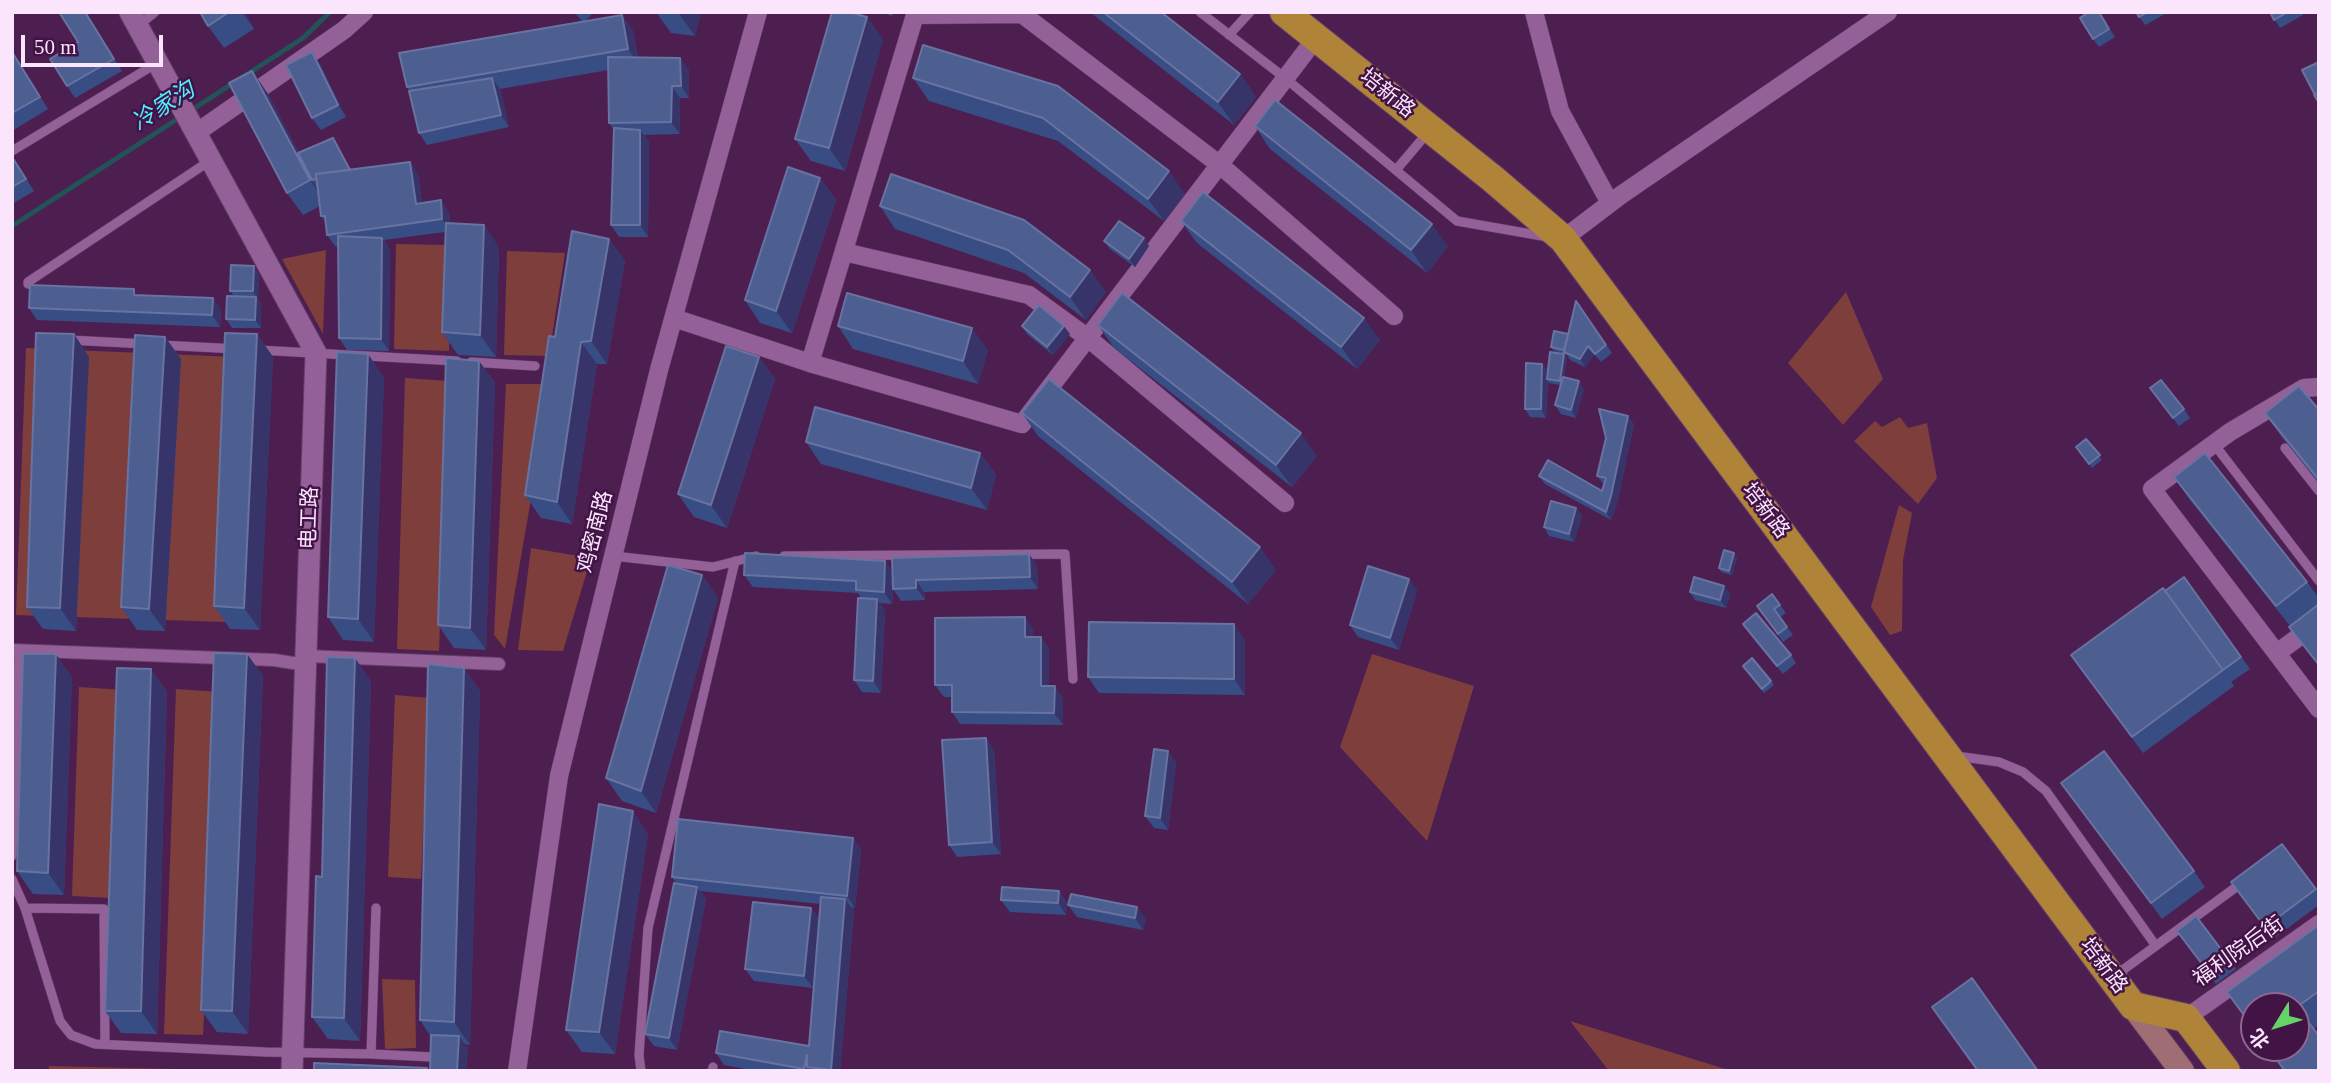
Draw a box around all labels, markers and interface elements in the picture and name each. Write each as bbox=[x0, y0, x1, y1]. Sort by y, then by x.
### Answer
scale bar bbox=[24, 21, 166, 65]
text: 50 m bbox=[34, 35, 77, 59]
street label: 培新路 bbox=[1355, 64, 1419, 124]
water label: 冷家沟 bbox=[128, 77, 200, 137]
street label: 培新路 bbox=[1736, 478, 1794, 544]
street label: 电工路 bbox=[296, 486, 324, 550]
street label: 鸡密南路 bbox=[574, 488, 618, 576]
street label: 福利院后街 bbox=[2189, 912, 2289, 992]
street label: 培新路 bbox=[2074, 933, 2132, 999]
north arrow bbox=[2240, 992, 2310, 1062]
text: 北 bbox=[2246, 1025, 2274, 1053]

